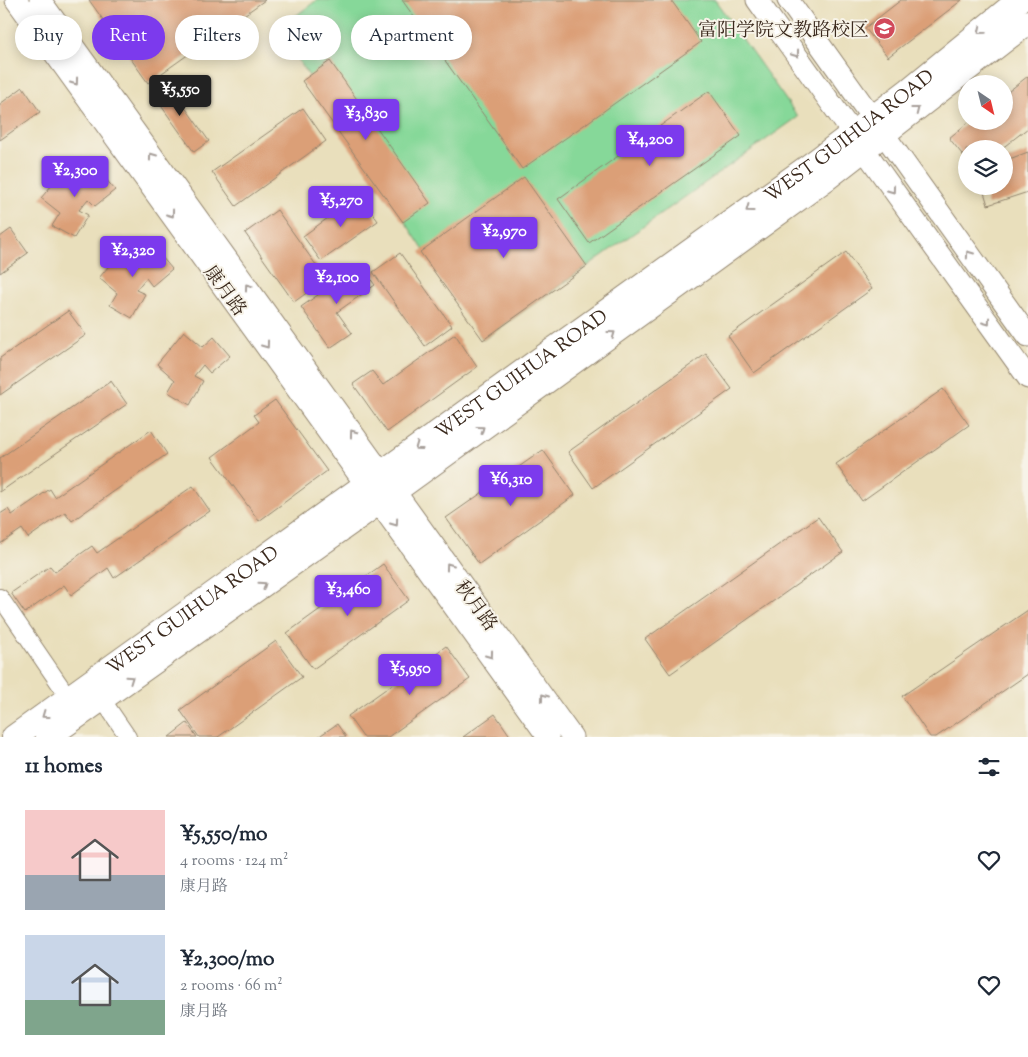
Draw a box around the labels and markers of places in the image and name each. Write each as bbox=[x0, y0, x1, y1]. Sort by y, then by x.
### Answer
school or university icon: 富阳学院文教路校区 bbox=[873, 17, 897, 41]
place label: 富阳学院文教路校区 bbox=[698, 18, 869, 45]
pin: ¥5,550 bbox=[139, 74, 221, 117]
pin: ¥3,830 bbox=[325, 98, 407, 141]
pin: ¥4,200 bbox=[609, 124, 691, 167]
pin: ¥2,300 bbox=[34, 156, 116, 198]
pin: ¥5,270 bbox=[300, 186, 382, 228]
pin: ¥2,970 bbox=[463, 216, 545, 259]
pin: ¥2,320 bbox=[92, 236, 174, 278]
pin: ¥2,100 bbox=[296, 262, 378, 305]
pin: ¥6,310 bbox=[470, 464, 552, 507]
pin: ¥3,460 bbox=[307, 574, 389, 617]
pin: ¥5,950 bbox=[369, 654, 451, 696]

